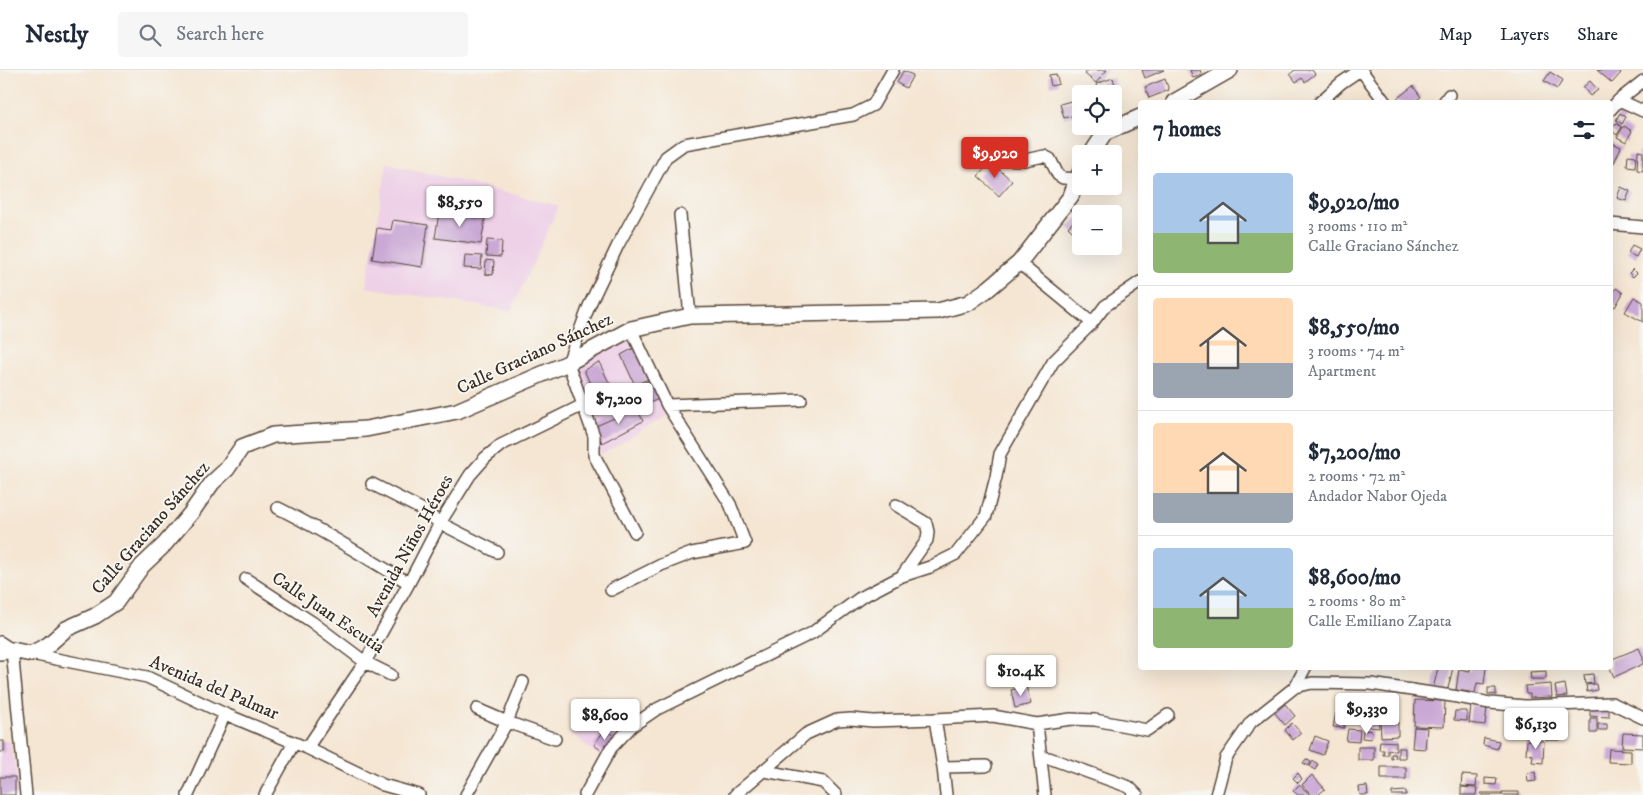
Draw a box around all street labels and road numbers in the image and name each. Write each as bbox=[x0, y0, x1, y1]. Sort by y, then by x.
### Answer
street label: Calle Graciano Sánchez bbox=[454, 308, 617, 400]
street label: Calle Graciano Sánchez bbox=[87, 457, 215, 599]
street label: Avenida Niños Héroes bbox=[362, 471, 458, 621]
street label: Calle Juan Escutia bbox=[267, 567, 389, 659]
street label: Avenida del Palmar bbox=[146, 651, 282, 725]

